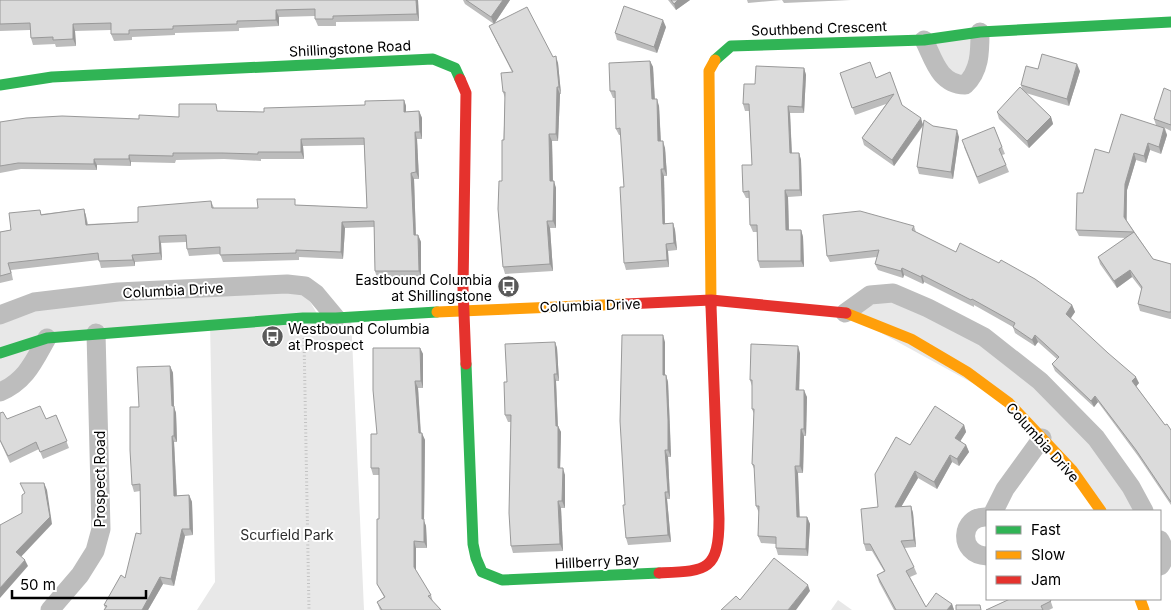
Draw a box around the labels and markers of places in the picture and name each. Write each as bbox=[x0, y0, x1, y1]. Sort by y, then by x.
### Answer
place label: Eastbound Columbia at Shillingstone bbox=[355, 271, 492, 304]
bus stop icon: Eastbound Columbia at Shillingstone bbox=[496, 275, 520, 299]
place label: Westbound Columbia at Prospect bbox=[288, 320, 430, 353]
bus stop icon: Westbound Columbia at Prospect bbox=[260, 324, 284, 348]

